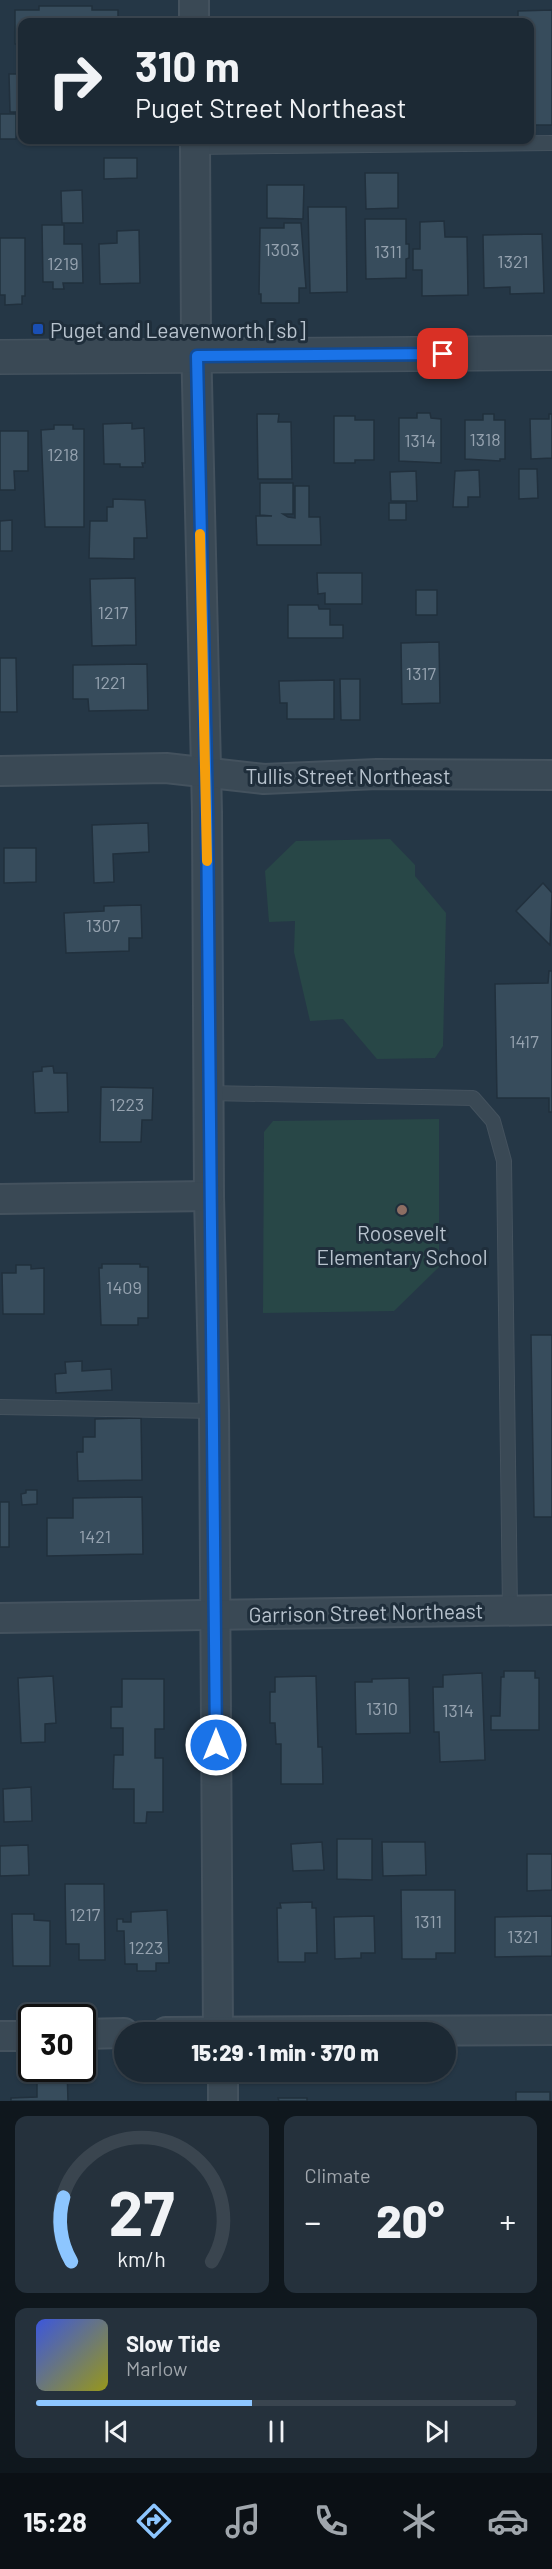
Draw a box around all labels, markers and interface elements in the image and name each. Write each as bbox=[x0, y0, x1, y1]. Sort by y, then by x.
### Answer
text: 310 m bbox=[135, 40, 240, 90]
icon: right bbox=[36, 42, 114, 120]
text: Puget Street Northeast bbox=[135, 91, 407, 123]
house number: 1303 bbox=[264, 238, 300, 260]
house number: 1311 bbox=[374, 240, 402, 262]
house number: 1321 bbox=[497, 250, 529, 272]
house number: 1219 bbox=[47, 252, 79, 274]
place label: Puget and Leavenworth [sb] bbox=[50, 317, 306, 342]
marker: Puget and Leavenworth [sb] bbox=[31, 322, 45, 336]
pin bbox=[417, 328, 468, 379]
icon: arrive bbox=[426, 337, 459, 370]
house number: 1318 bbox=[469, 428, 501, 450]
house number: 1314 bbox=[404, 429, 436, 451]
house number: 1218 bbox=[47, 443, 79, 465]
house number: 1217 bbox=[98, 601, 129, 623]
house number: 1317 bbox=[406, 662, 437, 684]
house number: 1221 bbox=[94, 671, 126, 693]
street label: Tullis Street Northeast bbox=[245, 763, 451, 788]
house number: 1307 bbox=[86, 914, 121, 936]
house number: 1417 bbox=[509, 1030, 539, 1052]
house number: 1223 bbox=[110, 1093, 144, 1115]
marker: Roosevelt Elementary School bbox=[395, 1203, 409, 1217]
place label: Roosevelt Elementary School bbox=[316, 1220, 488, 1269]
house number: 1409 bbox=[106, 1276, 142, 1298]
house number: 1421 bbox=[79, 1525, 111, 1547]
street label: Garrison Street Northeast bbox=[248, 1597, 484, 1627]
house number: 1310 bbox=[366, 1697, 398, 1719]
house number: 1314 bbox=[442, 1699, 474, 1721]
position arrow bbox=[184, 1713, 248, 1777]
house number: 1217 bbox=[70, 1903, 101, 1925]
house number: 1311 bbox=[414, 1910, 442, 1932]
house number: 1321 bbox=[507, 1925, 539, 1947]
house number: 1223 bbox=[129, 1936, 163, 1958]
speed limit sign: 30 bbox=[18, 2004, 96, 2082]
text: 15:29 · 1 min · 370 m bbox=[191, 2039, 379, 2065]
text: Climate bbox=[305, 2163, 371, 2187]
text: 27 bbox=[109, 2174, 175, 2248]
text: 20° bbox=[376, 2193, 444, 2247]
text: − bbox=[305, 2201, 321, 2241]
text: + bbox=[500, 2201, 516, 2241]
text: km/h bbox=[117, 2246, 166, 2271]
text: Slow Tide bbox=[126, 2330, 221, 2356]
text: Marlow bbox=[126, 2356, 187, 2380]
icon: previous bbox=[100, 2415, 133, 2448]
icon: pause bbox=[260, 2415, 293, 2448]
icon: next bbox=[420, 2415, 453, 2448]
icon: directions bbox=[133, 2500, 175, 2542]
icon: music bbox=[222, 2500, 264, 2542]
icon: phone bbox=[310, 2500, 352, 2542]
icon: climate bbox=[398, 2500, 440, 2542]
icon: car bbox=[487, 2500, 529, 2542]
text: 15:28 bbox=[23, 2505, 87, 2537]

